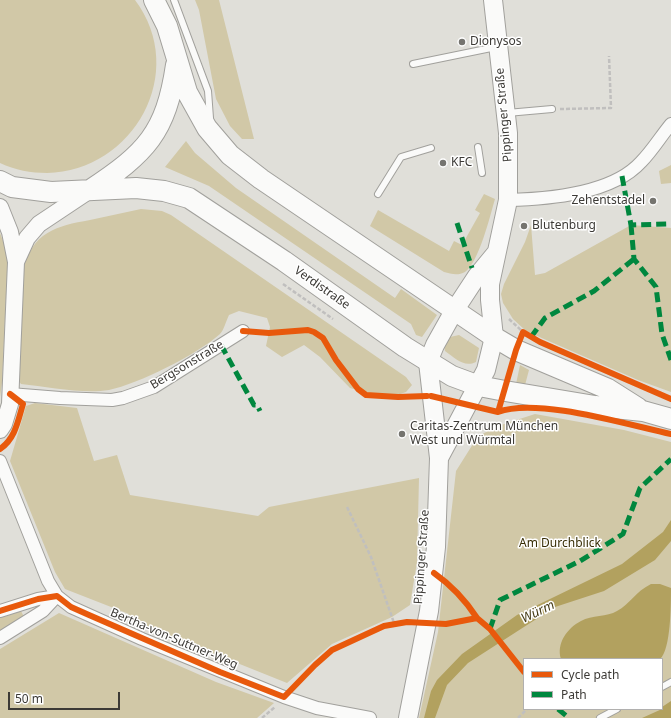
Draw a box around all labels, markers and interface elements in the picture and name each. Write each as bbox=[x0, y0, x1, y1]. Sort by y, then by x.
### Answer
place label: Dionysos bbox=[470, 35, 521, 49]
marker: Dionysos bbox=[457, 37, 467, 47]
street label: Pippinger Straße bbox=[493, 67, 515, 163]
place label: KFC bbox=[451, 156, 472, 170]
marker: KFC bbox=[438, 158, 448, 168]
place label: Zehentstadel bbox=[571, 194, 645, 208]
marker: Zehentstadel bbox=[648, 196, 658, 206]
place label: Blutenburg bbox=[532, 219, 596, 233]
marker: Blutenburg bbox=[519, 221, 529, 231]
street label: Verdistraße bbox=[291, 264, 353, 312]
street label: Bergsonstraße bbox=[148, 337, 226, 393]
place label: Caritas-Zentrum München West und Würmtal bbox=[410, 420, 558, 448]
marker: Caritas-Zentrum München West und Würmtal bbox=[397, 429, 407, 439]
street label: Pippinger Straße bbox=[412, 509, 432, 605]
park label: Am Durchblick bbox=[519, 537, 601, 551]
water label: Würm bbox=[519, 597, 557, 627]
street label: Bertha-von-Suttner-Weg bbox=[108, 606, 240, 672]
legend bbox=[523, 658, 663, 710]
text: Cycle path bbox=[561, 666, 619, 683]
scale bar bbox=[10, 684, 122, 710]
text: Path bbox=[561, 686, 587, 703]
text: 50 m bbox=[15, 690, 43, 707]

